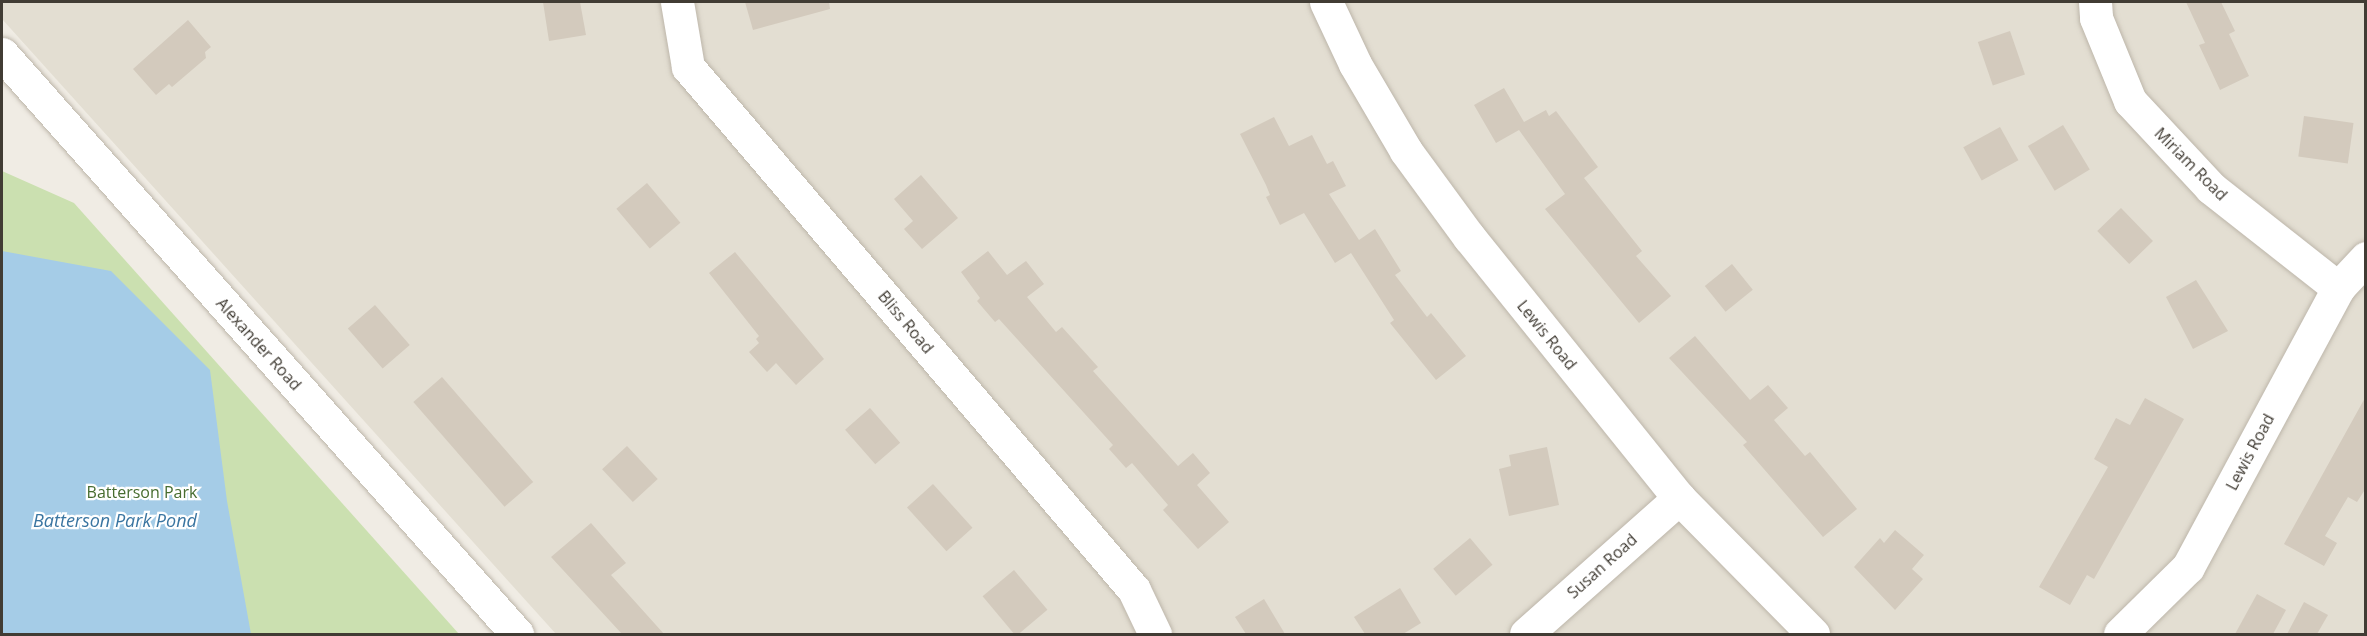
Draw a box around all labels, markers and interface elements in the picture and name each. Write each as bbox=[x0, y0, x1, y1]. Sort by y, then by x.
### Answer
street label: Miriam Road bbox=[2151, 124, 2231, 204]
street label: Bliss Road bbox=[874, 287, 938, 357]
street label: Alexander Road bbox=[212, 294, 306, 394]
street label: Lewis Road bbox=[1513, 296, 1581, 374]
street label: Lewis Road bbox=[2222, 411, 2278, 493]
park label: Batterson Park bbox=[87, 482, 197, 502]
water label: Batterson Park Pond bbox=[33, 509, 197, 531]
street label: Susan Road bbox=[1563, 530, 1641, 602]

